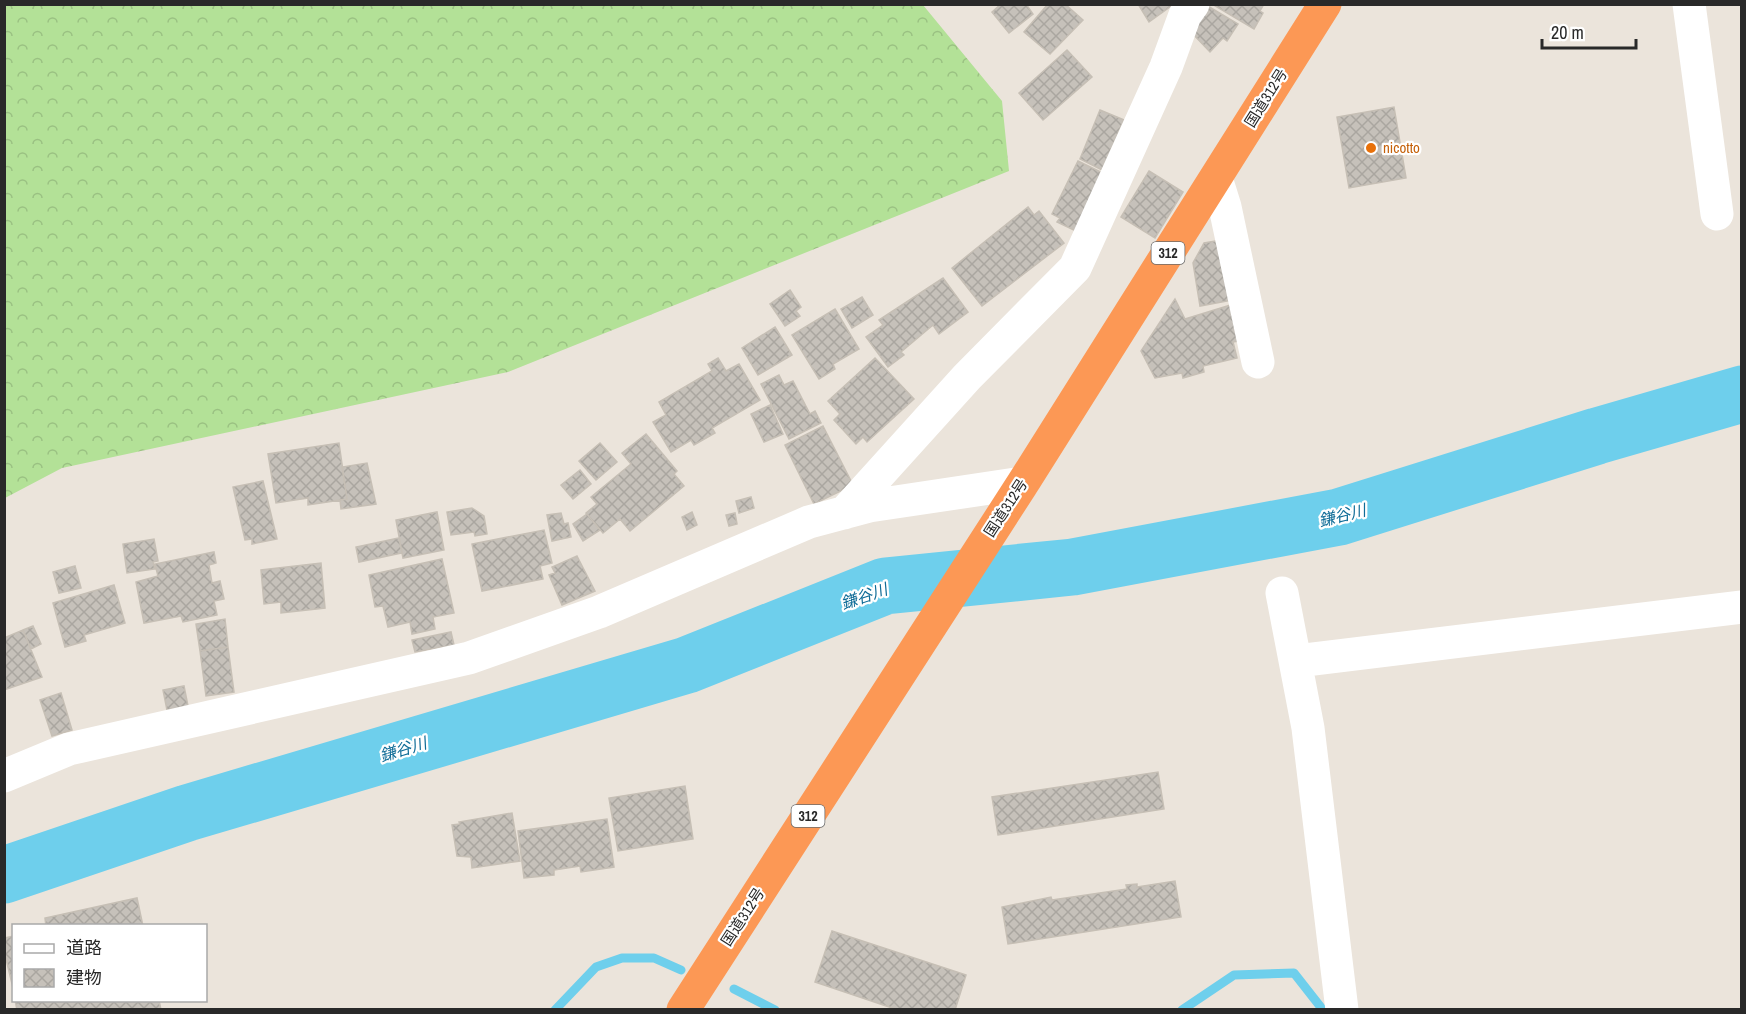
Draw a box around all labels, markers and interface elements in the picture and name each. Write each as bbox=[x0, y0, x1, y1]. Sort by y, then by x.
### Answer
scale bar bbox=[1542, 12, 1636, 50]
text: 20 m bbox=[1551, 20, 1584, 45]
street label: 国道312号 bbox=[1239, 64, 1292, 131]
place label: nicotto bbox=[1383, 137, 1420, 158]
marker: nicotto bbox=[1364, 141, 1378, 155]
road number: 312 bbox=[1152, 242, 1184, 264]
street label: 国道312号 bbox=[979, 475, 1032, 541]
water label: 鎌谷川 bbox=[1316, 498, 1370, 531]
water label: 鎌谷川 bbox=[838, 577, 892, 614]
water label: 鎌谷川 bbox=[377, 731, 431, 767]
road number: 312 bbox=[792, 805, 824, 827]
street label: 国道312号 bbox=[716, 884, 769, 950]
legend bbox=[12, 924, 207, 1002]
text: 道路 bbox=[66, 935, 102, 960]
text: 建物 bbox=[66, 965, 102, 990]

